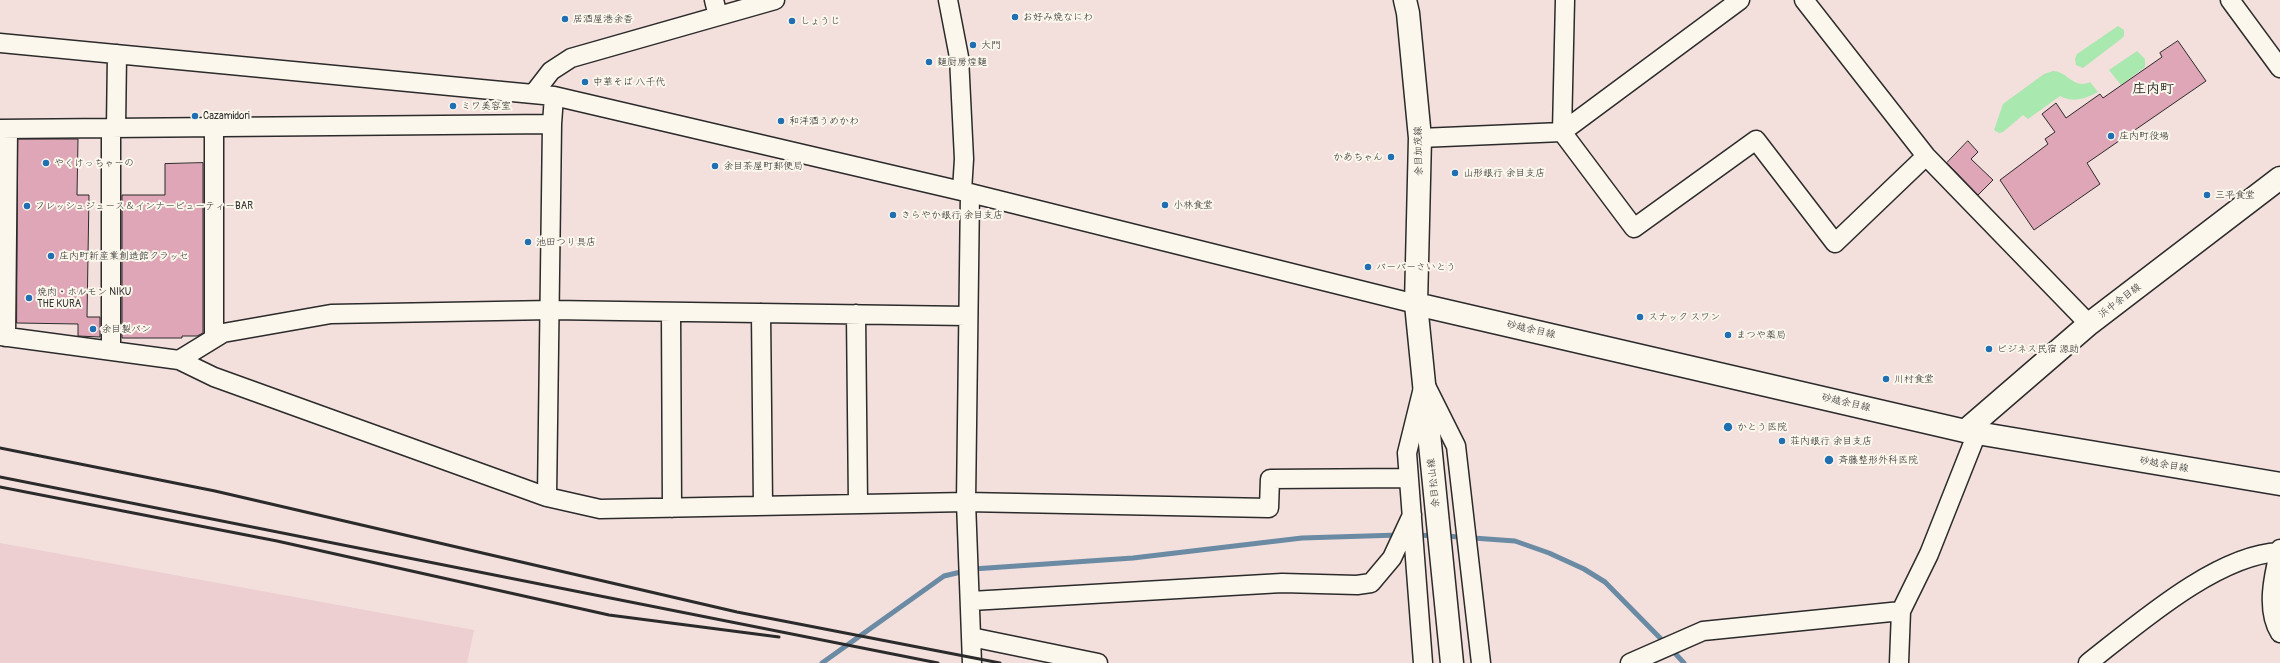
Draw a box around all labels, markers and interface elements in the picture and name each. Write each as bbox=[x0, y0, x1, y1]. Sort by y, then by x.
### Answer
place label: お好み焼なにわ bbox=[1023, 11, 1093, 23]
marker: お好み焼なにわ bbox=[1010, 12, 1020, 22]
place label: 居酒屋港余香 bbox=[573, 13, 633, 25]
marker: 居酒屋港余香 bbox=[560, 14, 570, 24]
place label: しょうじ bbox=[800, 15, 840, 27]
marker: しょうじ bbox=[787, 16, 797, 26]
place label: 大門 bbox=[981, 39, 1001, 51]
marker: 大門 bbox=[968, 40, 978, 50]
place label: 麺厨房煌麺 bbox=[937, 56, 987, 68]
marker: 麺厨房煌麺 bbox=[924, 57, 934, 67]
place label: 中華そば 八千代 bbox=[593, 76, 665, 88]
marker: 中華そば 八千代 bbox=[580, 77, 590, 87]
district label: 庄内町 bbox=[2132, 81, 2174, 97]
place label: ミワ美容室 bbox=[461, 100, 511, 112]
marker: ミワ美容室 bbox=[448, 101, 458, 111]
place label: Cazamidori bbox=[203, 110, 250, 122]
marker: Cazamidori bbox=[190, 111, 200, 121]
place label: 和洋酒うめかわ bbox=[789, 115, 859, 127]
marker: 和洋酒うめかわ bbox=[776, 116, 786, 126]
street label: 余目加茂線 bbox=[1413, 126, 1425, 176]
place label: 庄内町役場 bbox=[2119, 130, 2169, 142]
marker: 庄内町役場 bbox=[2106, 131, 2116, 141]
place label: かあちゃん bbox=[1333, 151, 1383, 163]
marker: かあちゃん bbox=[1386, 152, 1396, 162]
place label: やくけっちゃーの bbox=[54, 157, 134, 169]
marker: やくけっちゃーの bbox=[41, 158, 51, 168]
place label: 余目茶屋町郵便局 bbox=[723, 160, 803, 172]
marker: 余目茶屋町郵便局 bbox=[710, 161, 720, 171]
place label: 山形銀行 余目支店 bbox=[1463, 167, 1545, 179]
marker: 山形銀行 余目支店 bbox=[1450, 168, 1460, 178]
place label: 三平食堂 bbox=[2215, 189, 2255, 201]
marker: 三平食堂 bbox=[2202, 190, 2212, 200]
place label: 小林食堂 bbox=[1173, 199, 1213, 211]
place label: フレッシュジュース＆インナービューティーBAR bbox=[35, 200, 253, 212]
marker: 小林食堂 bbox=[1160, 200, 1170, 210]
marker: フレッシュジュース＆インナービューティーBAR bbox=[22, 201, 32, 211]
place label: きらやか銀行 余目支店 bbox=[901, 209, 1003, 221]
marker: きらやか銀行 余目支店 bbox=[888, 210, 898, 220]
place label: 池田つり具店 bbox=[536, 236, 596, 248]
marker: 池田つり具店 bbox=[523, 237, 533, 247]
place label: 庄内町新産業創造館クラッセ bbox=[59, 250, 189, 262]
marker: 庄内町新産業創造館クラッセ bbox=[46, 251, 56, 261]
place label: バーバーさいとう bbox=[1376, 261, 1456, 273]
marker: バーバーさいとう bbox=[1363, 262, 1373, 272]
street label: 浜中余目線 bbox=[2096, 281, 2144, 321]
place label: 焼肉・ホルモン NIKU THE KURA bbox=[37, 286, 131, 310]
marker: 焼肉・ホルモン NIKU THE KURA bbox=[24, 293, 34, 303]
place label: スナック スワン bbox=[1648, 311, 1720, 323]
marker: スナック スワン bbox=[1635, 312, 1645, 322]
street label: 砂越余目線 bbox=[1505, 319, 1557, 341]
place label: 余目製パン bbox=[101, 323, 151, 335]
marker: 余目製パン bbox=[88, 324, 98, 334]
place label: まつや薬局 bbox=[1736, 329, 1786, 341]
marker: まつや薬局 bbox=[1723, 330, 1733, 340]
place label: ビジネス民宿 源助 bbox=[1997, 343, 2079, 355]
marker: ビジネス民宿 源助 bbox=[1984, 344, 1994, 354]
place label: 川村食堂 bbox=[1894, 373, 1934, 385]
marker: 川村食堂 bbox=[1881, 374, 1891, 384]
street label: 砂越余目線 bbox=[1820, 392, 1872, 414]
marker: かとう医院 bbox=[1722, 421, 1734, 433]
place label: かとう医院 bbox=[1737, 421, 1787, 433]
place label: 荘内銀行 余目支店 bbox=[1790, 435, 1872, 447]
marker: 荘内銀行 余目支店 bbox=[1777, 436, 1787, 446]
marker: 斉藤整形外科医院 bbox=[1823, 454, 1835, 466]
place label: 斉藤整形外科医院 bbox=[1838, 454, 1918, 466]
street label: 砂越余目線 bbox=[2138, 455, 2190, 475]
street label: 余目松山線 bbox=[1425, 458, 1443, 508]

